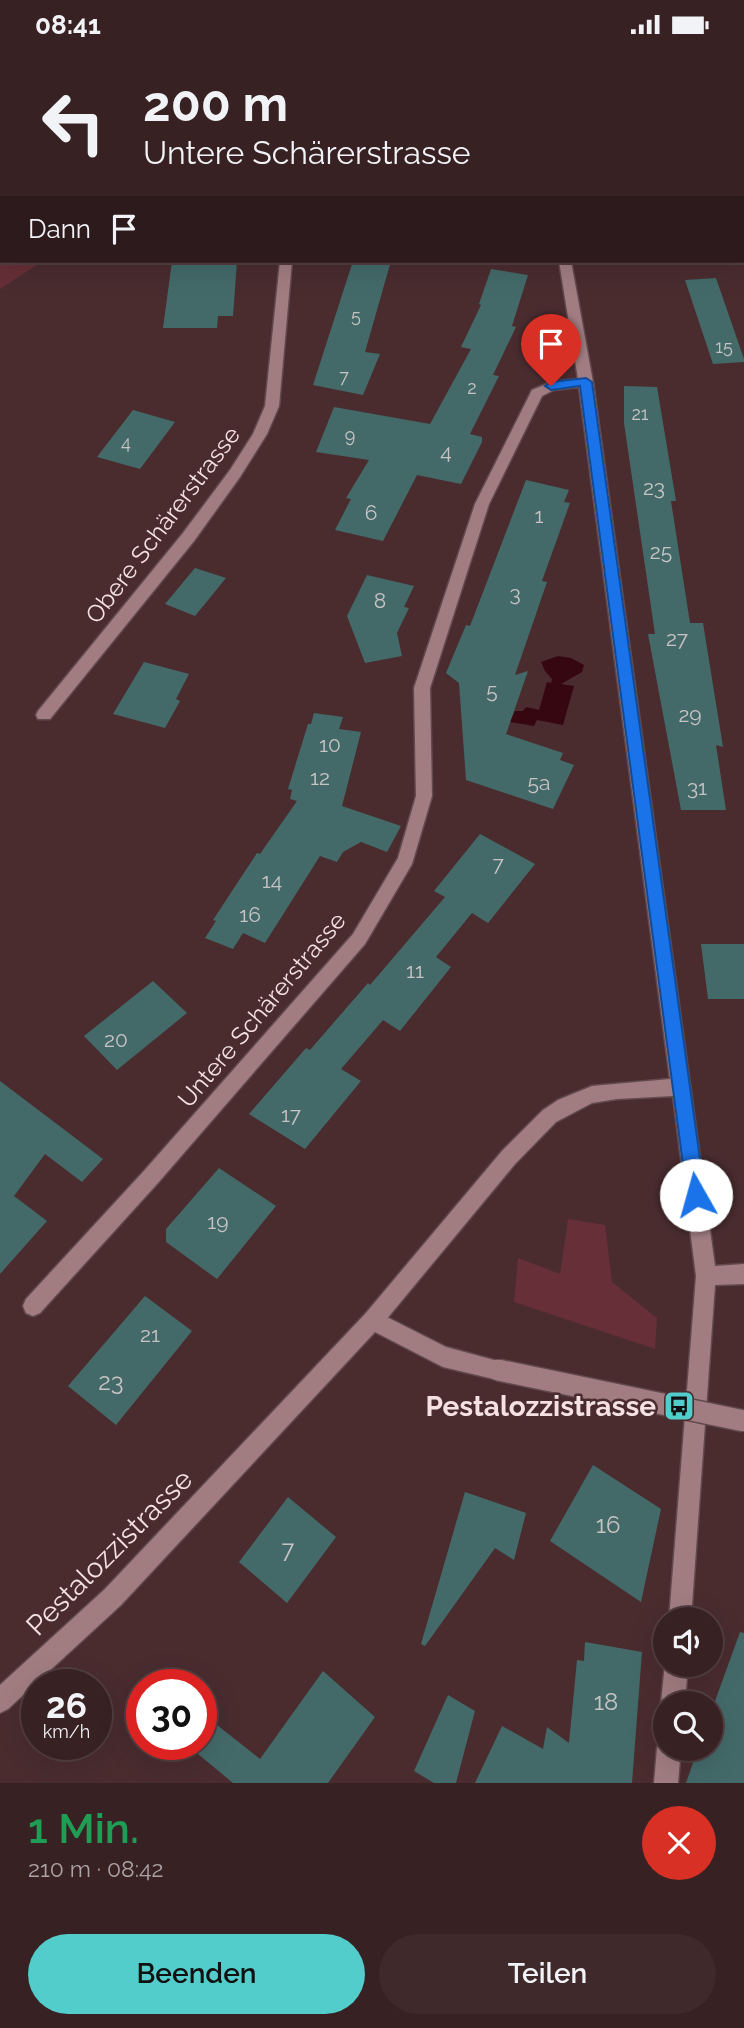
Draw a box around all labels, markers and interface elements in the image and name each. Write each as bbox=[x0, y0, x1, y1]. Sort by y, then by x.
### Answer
text: 08:41 bbox=[35, 10, 101, 40]
text: 200 m bbox=[143, 75, 288, 132]
icon: left bbox=[28, 77, 119, 168]
text: Untere Schärerstrasse bbox=[143, 134, 471, 171]
icon: arrive bbox=[105, 210, 143, 248]
text: Dann bbox=[28, 214, 91, 244]
house number: 5 bbox=[351, 305, 361, 326]
pin bbox=[521, 314, 581, 386]
icon: arrive bbox=[532, 325, 570, 363]
house number: 15 bbox=[715, 336, 733, 357]
house number: 7 bbox=[339, 366, 349, 387]
house number: 2 bbox=[467, 377, 477, 398]
house number: 21 bbox=[631, 403, 649, 424]
street label: Obere Schärerstrasse bbox=[79, 421, 246, 629]
house number: 9 bbox=[345, 425, 355, 446]
house number: 4 bbox=[121, 432, 131, 453]
house number: 4 bbox=[440, 439, 452, 464]
house number: 23 bbox=[643, 475, 665, 500]
house number: 6 bbox=[365, 500, 377, 525]
house number: 1 bbox=[535, 503, 544, 528]
house number: 25 bbox=[650, 539, 672, 564]
house number: 3 bbox=[509, 581, 521, 606]
house number: 8 bbox=[374, 588, 386, 613]
house number: 27 bbox=[666, 626, 689, 651]
house number: 5 bbox=[486, 678, 498, 703]
house number: 29 bbox=[678, 702, 702, 727]
house number: 10 bbox=[319, 732, 341, 757]
house number: 12 bbox=[310, 765, 330, 790]
house number: 5a bbox=[528, 770, 550, 795]
house number: 31 bbox=[687, 775, 707, 800]
house number: 7 bbox=[492, 851, 504, 876]
house number: 14 bbox=[262, 868, 282, 893]
house number: 16 bbox=[239, 902, 261, 927]
street label: Untere Schärerstrasse bbox=[172, 906, 352, 1113]
house number: 11 bbox=[406, 958, 424, 983]
house number: 20 bbox=[104, 1027, 128, 1052]
house number: 17 bbox=[281, 1102, 302, 1127]
position arrow bbox=[659, 1158, 733, 1232]
house number: 19 bbox=[207, 1209, 229, 1234]
house number: 21 bbox=[140, 1322, 160, 1347]
house number: 23 bbox=[98, 1367, 124, 1396]
bus stop icon: Pestalozzistrasse bbox=[662, 1389, 696, 1423]
place label: Pestalozzistrasse bbox=[425, 1390, 656, 1423]
street label: Pestalozzistrasse bbox=[20, 1463, 199, 1642]
house number: 16 bbox=[596, 1510, 620, 1539]
house number: 7 bbox=[282, 1535, 295, 1564]
map controls bbox=[653, 1607, 723, 1761]
button: sound bbox=[653, 1607, 723, 1677]
speed limit sign: 30 bbox=[126, 1669, 217, 1760]
text: 26 bbox=[46, 1685, 87, 1726]
house number: 18 bbox=[594, 1687, 618, 1716]
button: search bbox=[653, 1691, 723, 1761]
text: km/h bbox=[43, 1721, 90, 1742]
text: 1 Min. bbox=[28, 1804, 139, 1853]
button: close bbox=[642, 1806, 716, 1880]
text: 210 m · 08:42 bbox=[28, 1855, 164, 1882]
button: Beenden bbox=[28, 1934, 365, 2014]
button: Teilen bbox=[379, 1934, 716, 2014]

